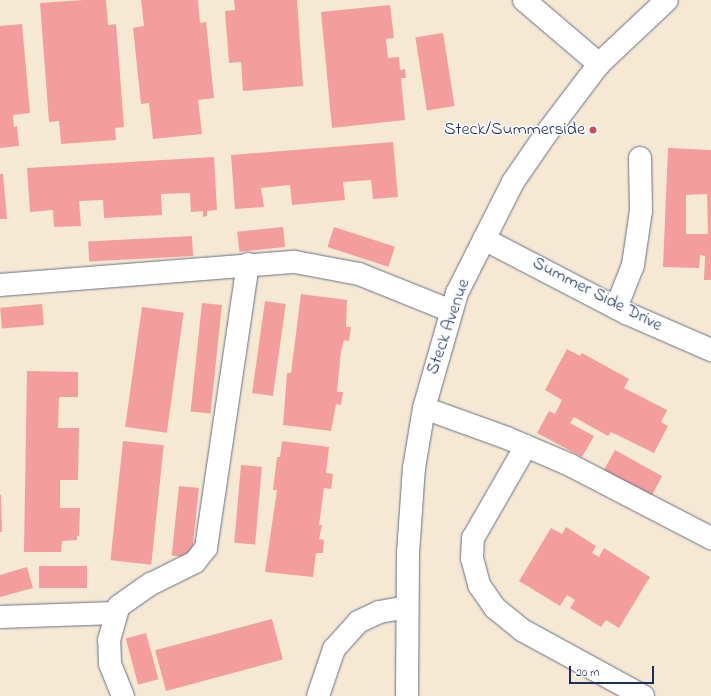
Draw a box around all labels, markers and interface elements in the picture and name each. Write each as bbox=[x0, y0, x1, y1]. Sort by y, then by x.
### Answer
place label: Steck/Summerside bbox=[444, 119, 585, 141]
marker: Steck/Summerside bbox=[588, 125, 598, 135]
street label: Summer Side Drive bbox=[528, 253, 666, 337]
street label: Steck Avenue bbox=[423, 276, 475, 378]
scale bar bbox=[571, 658, 656, 684]
text: 20 m bbox=[576, 664, 599, 682]

